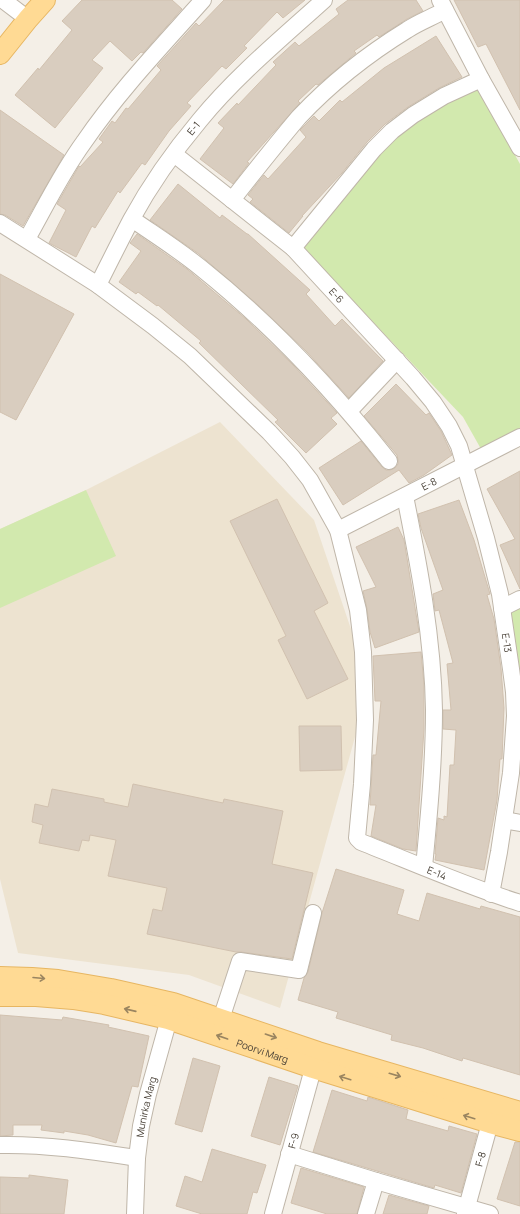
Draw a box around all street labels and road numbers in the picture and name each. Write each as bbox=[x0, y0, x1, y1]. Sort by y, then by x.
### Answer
street label: E-1 bbox=[183, 118, 203, 138]
street label: E-6 bbox=[326, 285, 347, 306]
street label: E-8 bbox=[419, 474, 439, 493]
street label: E-13 bbox=[499, 632, 515, 653]
street label: E-14 bbox=[425, 863, 449, 883]
street label: Poorvi Marg bbox=[235, 1036, 290, 1066]
street label: Munirka Marg bbox=[133, 1075, 160, 1138]
street label: F-9 bbox=[284, 1131, 302, 1150]
street label: F-8 bbox=[471, 1150, 489, 1168]

